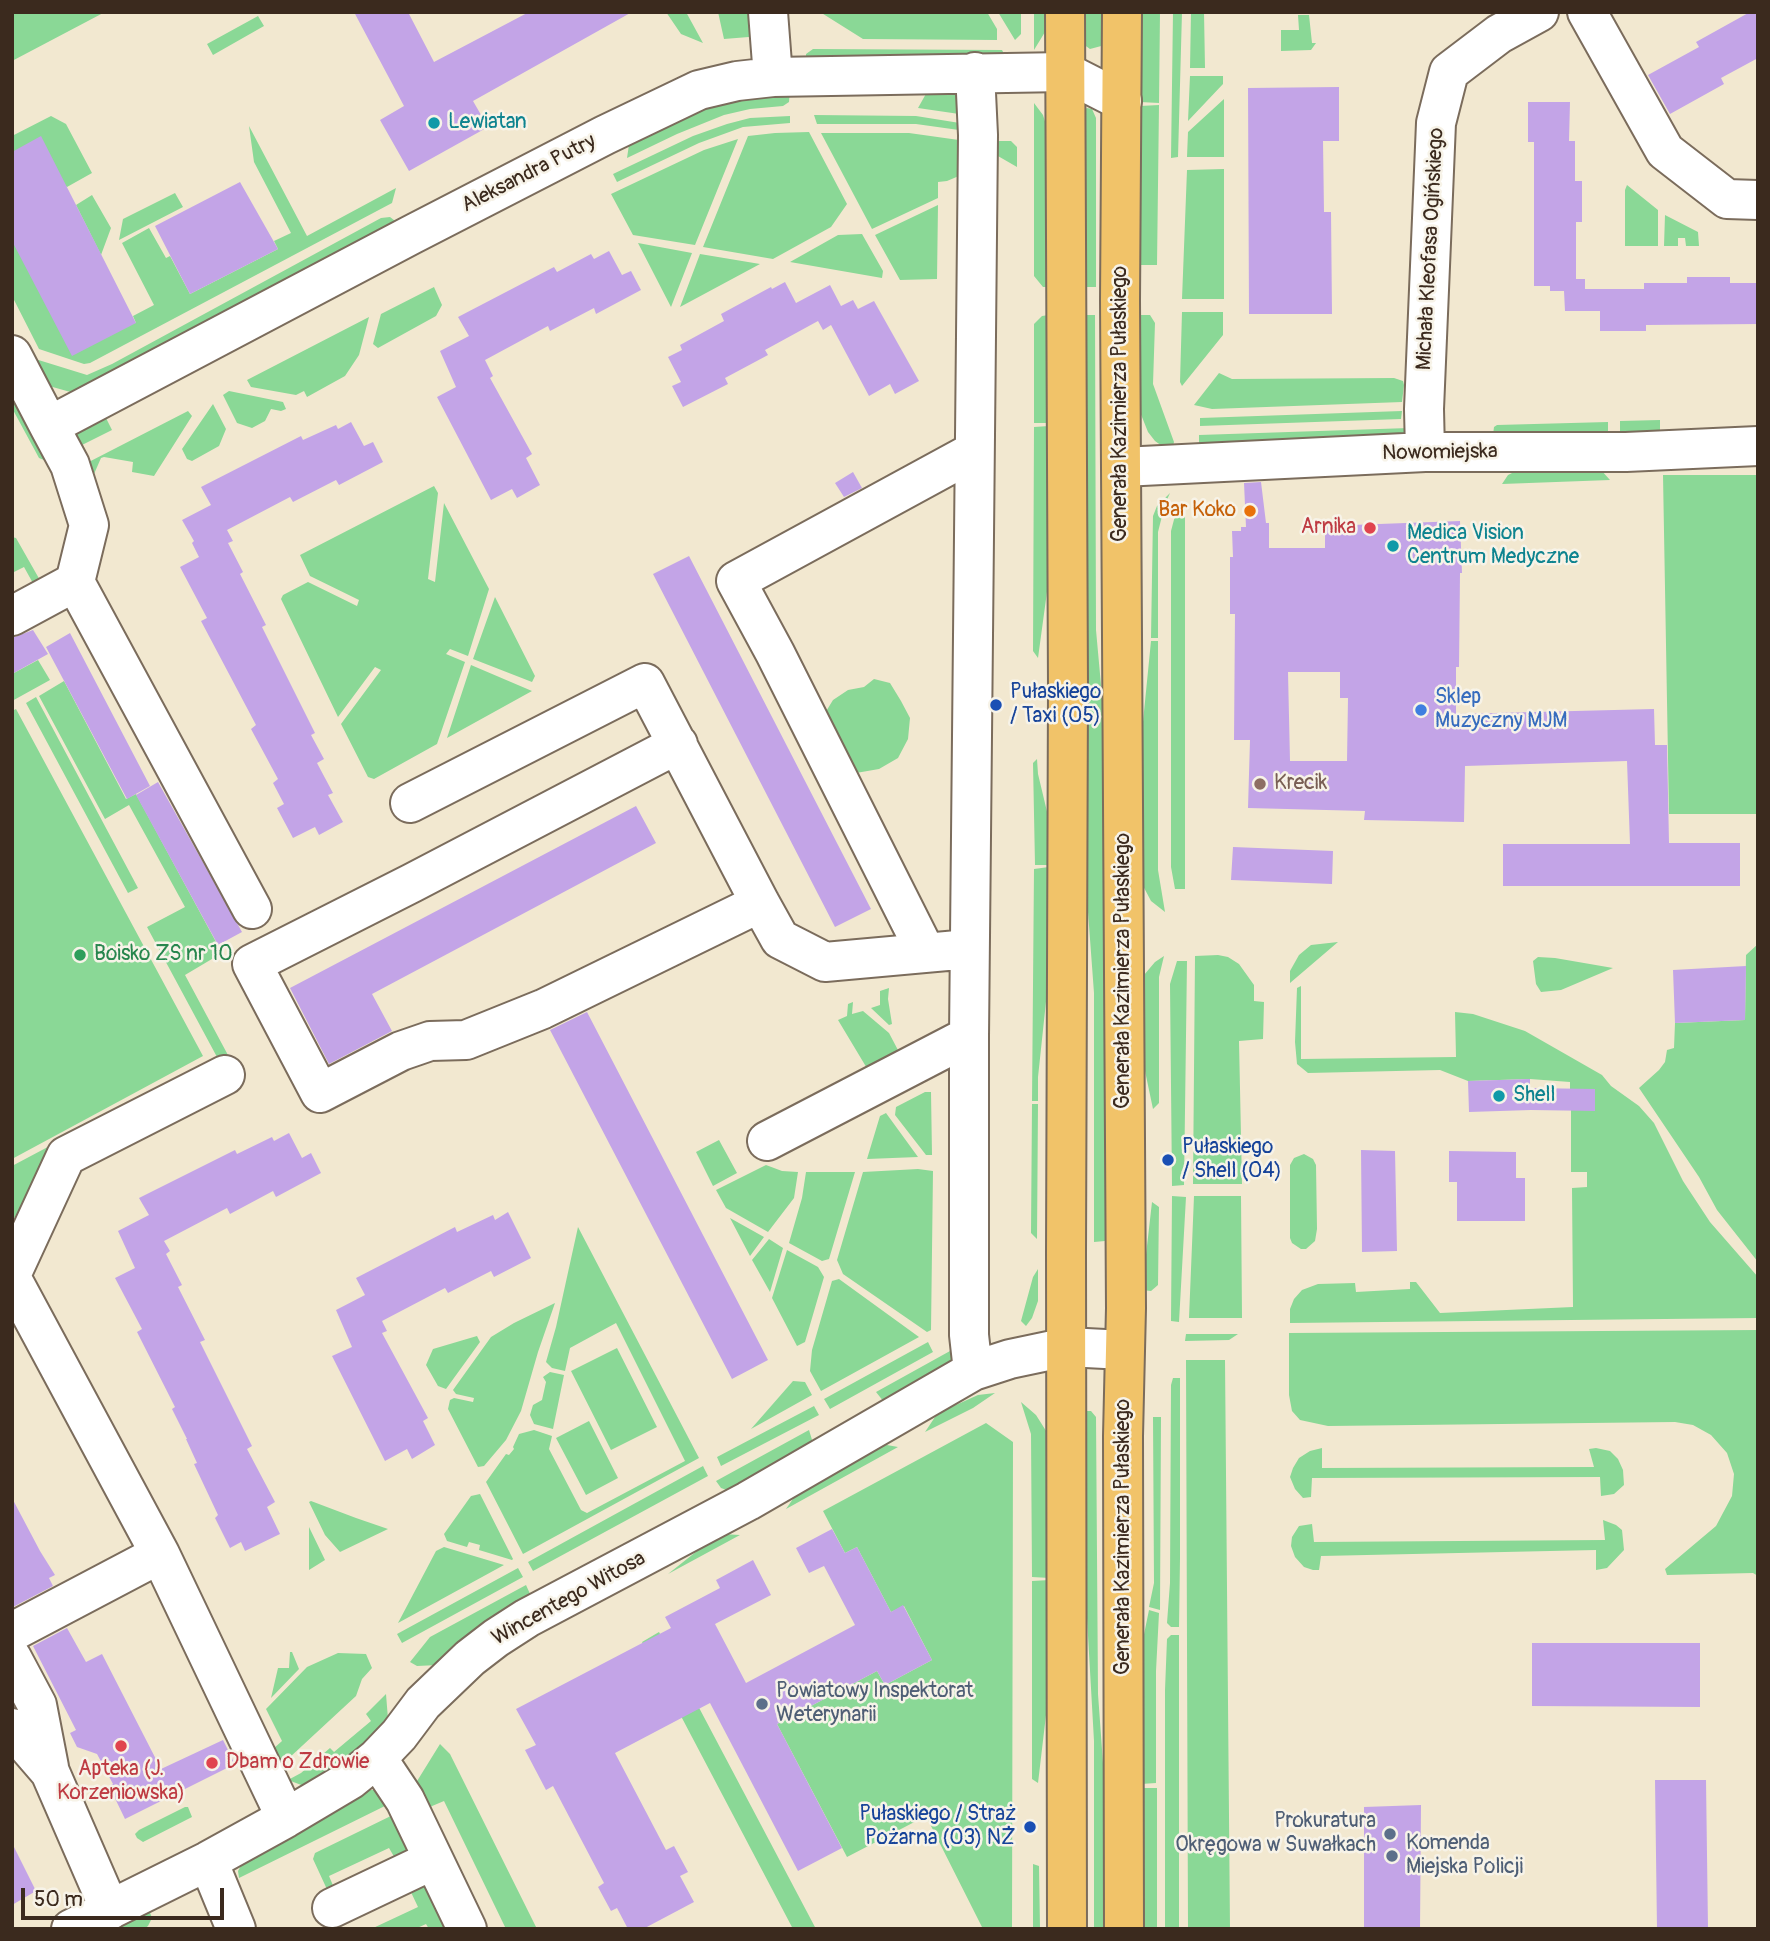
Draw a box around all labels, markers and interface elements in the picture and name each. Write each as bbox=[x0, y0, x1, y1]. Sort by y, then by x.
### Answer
place label: Lewiatan bbox=[448, 110, 527, 136]
marker: Lewiatan bbox=[426, 115, 442, 131]
street label: Michała Kleofasa Ogińskiego bbox=[1412, 127, 1450, 371]
street label: Aleksandra Putry bbox=[458, 129, 600, 219]
street label: Generała Kazimierza Pułaskiego bbox=[1108, 266, 1134, 542]
street label: Nowomiejska bbox=[1382, 439, 1498, 467]
place label: Bar Koko bbox=[1158, 498, 1236, 524]
marker: Bar Koko bbox=[1242, 503, 1258, 519]
place label: Arnika bbox=[1301, 515, 1356, 541]
marker: Arnika bbox=[1362, 520, 1378, 536]
place label: Medica Vision Centrum Medyczne bbox=[1407, 521, 1579, 571]
marker: Medica Vision Centrum Medyczne bbox=[1385, 538, 1401, 554]
place label: Pułaskiego / Taxi (05) bbox=[1010, 680, 1101, 730]
place label: Sklep Muzyczny MJM bbox=[1435, 685, 1567, 735]
marker: Pułaskiego / Taxi (05) bbox=[988, 697, 1004, 713]
marker: Sklep Muzyczny MJM bbox=[1413, 702, 1429, 718]
place label: Krecik bbox=[1274, 771, 1327, 797]
marker: Krecik bbox=[1252, 776, 1268, 792]
street label: Generała Kazimierza Pułaskiego bbox=[1111, 833, 1137, 1109]
place label: Boisko ZS nr 10 bbox=[94, 942, 232, 968]
marker: Boisko ZS nr 10 bbox=[72, 947, 88, 963]
place label: Shell bbox=[1513, 1083, 1555, 1109]
marker: Shell bbox=[1491, 1088, 1507, 1104]
place label: Pułaskiego / Shell (04) bbox=[1182, 1135, 1282, 1185]
marker: Pułaskiego / Shell (04) bbox=[1160, 1152, 1176, 1168]
street label: Generała Kazimierza Pułaskiego bbox=[1111, 1399, 1137, 1675]
street label: Wincentego Witosa bbox=[488, 1546, 650, 1652]
place label: Powiatowy Inspektorat Weterynarii bbox=[776, 1679, 974, 1729]
marker: Powiatowy Inspektorat Weterynarii bbox=[754, 1696, 770, 1712]
marker: Apteka (J. Korzeniowska) bbox=[113, 1738, 129, 1754]
place label: Dbam o Zdrowie bbox=[226, 1750, 369, 1776]
marker: Dbam o Zdrowie bbox=[204, 1755, 220, 1771]
place label: Apteka (J. Korzeniowska) bbox=[57, 1757, 185, 1807]
place label: Pułaskiego / Straż Pożarna (03) NŻ bbox=[859, 1802, 1016, 1852]
place label: Prokuratura Okręgowa w Suwałkach bbox=[1175, 1809, 1376, 1859]
marker: Pułaskiego / Straż Pożarna (03) NŻ bbox=[1022, 1819, 1038, 1835]
marker: Prokuratura Okręgowa w Suwałkach bbox=[1382, 1826, 1398, 1842]
place label: Komenda Miejska Policji bbox=[1406, 1831, 1523, 1881]
marker: Komenda Miejska Policji bbox=[1384, 1848, 1400, 1864]
scale bar bbox=[24, 1874, 228, 1918]
text: 50 m bbox=[34, 1886, 83, 1913]

